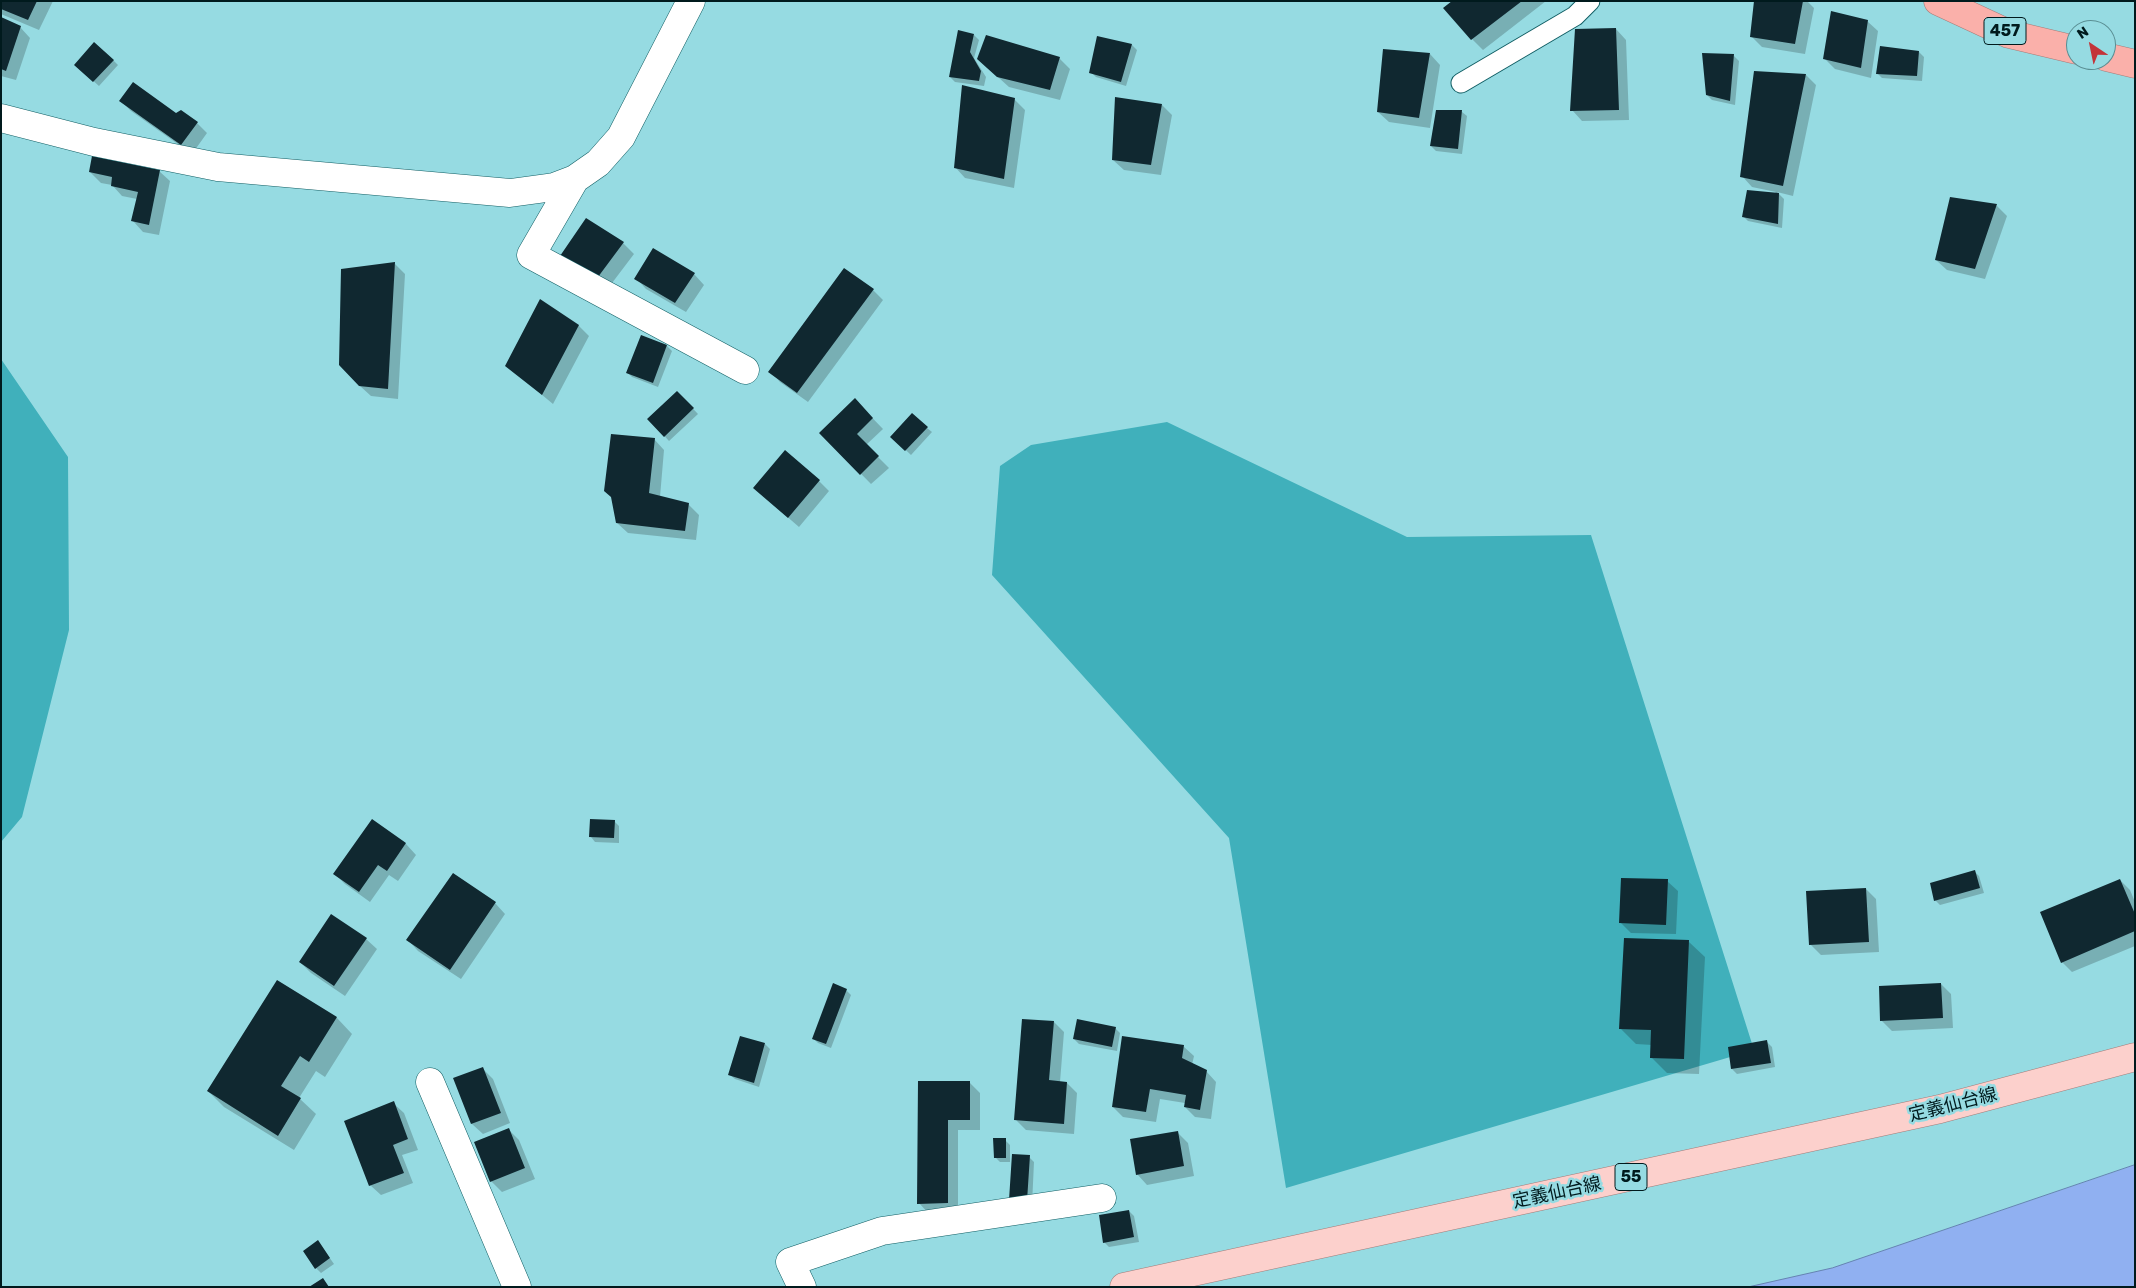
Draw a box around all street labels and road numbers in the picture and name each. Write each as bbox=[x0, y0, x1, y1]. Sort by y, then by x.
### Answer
road number: 457 bbox=[1984, 18, 2026, 44]
street label: 定義仙台線 bbox=[1907, 1084, 1999, 1126]
road number: 55 bbox=[1615, 1164, 1647, 1190]
street label: 定義仙台線 bbox=[1511, 1173, 1603, 1213]

